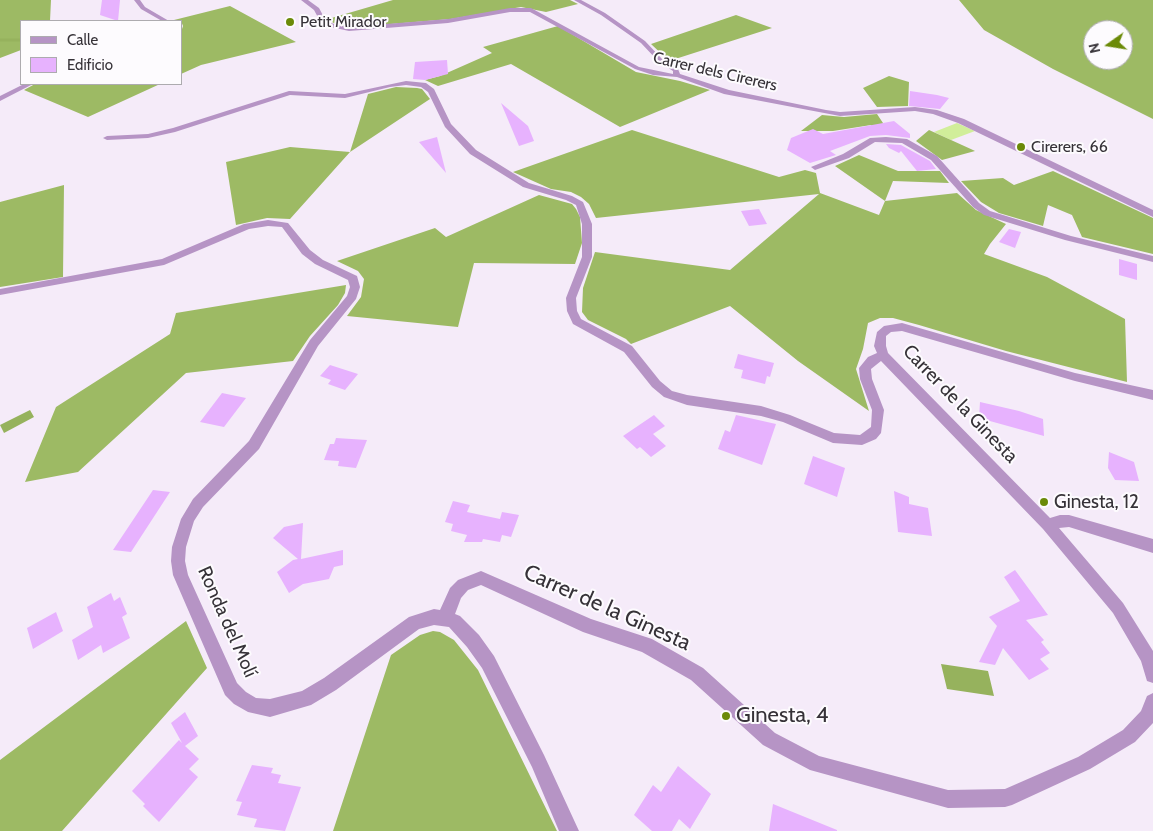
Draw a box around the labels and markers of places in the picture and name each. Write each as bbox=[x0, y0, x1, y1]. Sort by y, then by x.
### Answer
place label: Petit Mirador bbox=[300, 12, 386, 32]
marker: Petit Mirador bbox=[284, 16, 296, 28]
place label: Cirerers, 66 bbox=[1031, 137, 1108, 157]
marker: Cirerers, 66 bbox=[1015, 141, 1027, 153]
place label: Ginesta, 12 bbox=[1054, 491, 1139, 513]
marker: Ginesta, 12 bbox=[1038, 496, 1050, 508]
place label: Ginesta, 4 bbox=[736, 703, 828, 729]
marker: Ginesta, 4 bbox=[720, 710, 732, 722]

